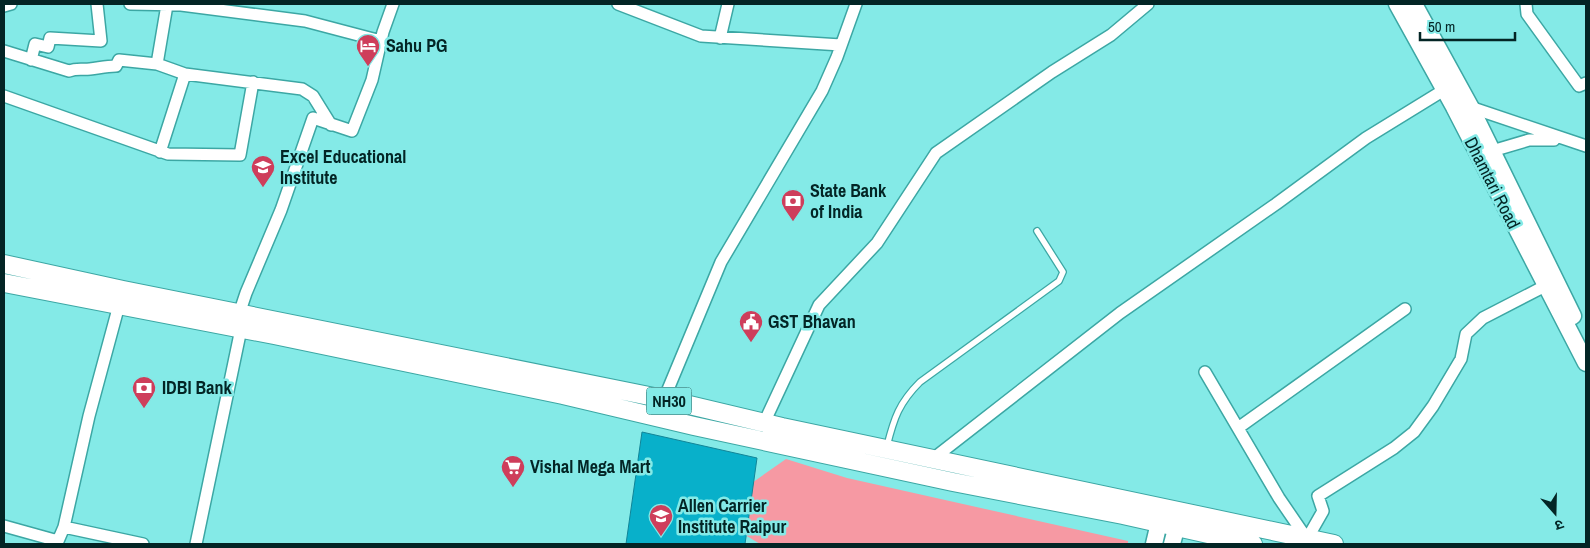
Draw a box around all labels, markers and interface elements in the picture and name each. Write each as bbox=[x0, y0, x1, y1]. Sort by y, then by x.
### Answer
scale bar bbox=[1420, 10, 1515, 42]
text: 50 m bbox=[1428, 16, 1455, 37]
hotel icon: Sahu PG bbox=[355, 33, 381, 67]
place label: Sahu PG bbox=[386, 33, 448, 58]
street label: Dhamtari Road bbox=[1459, 133, 1526, 233]
place label: Excel Educational Institute bbox=[280, 144, 406, 190]
school or university icon: Excel Educational Institute bbox=[250, 154, 276, 188]
place label: State Bank of India bbox=[810, 178, 887, 224]
bank icon: State Bank of India bbox=[780, 188, 806, 222]
public building icon: GST Bhavan bbox=[738, 309, 764, 343]
place label: GST Bhavan bbox=[768, 309, 856, 334]
bank icon: IDBI Bank bbox=[131, 375, 157, 409]
place label: IDBI Bank bbox=[162, 375, 233, 400]
road number: NH30 bbox=[646, 388, 692, 414]
supermarket icon: Vishal Mega Mart bbox=[500, 454, 526, 488]
place label: Vishal Mega Mart bbox=[530, 454, 650, 479]
north arrow bbox=[1530, 488, 1580, 538]
place label: Allen Carrier Institute Raipur bbox=[678, 493, 787, 539]
school or university icon: Allen Carrier Institute Raipur bbox=[648, 503, 674, 537]
text: उ bbox=[1552, 515, 1566, 535]

